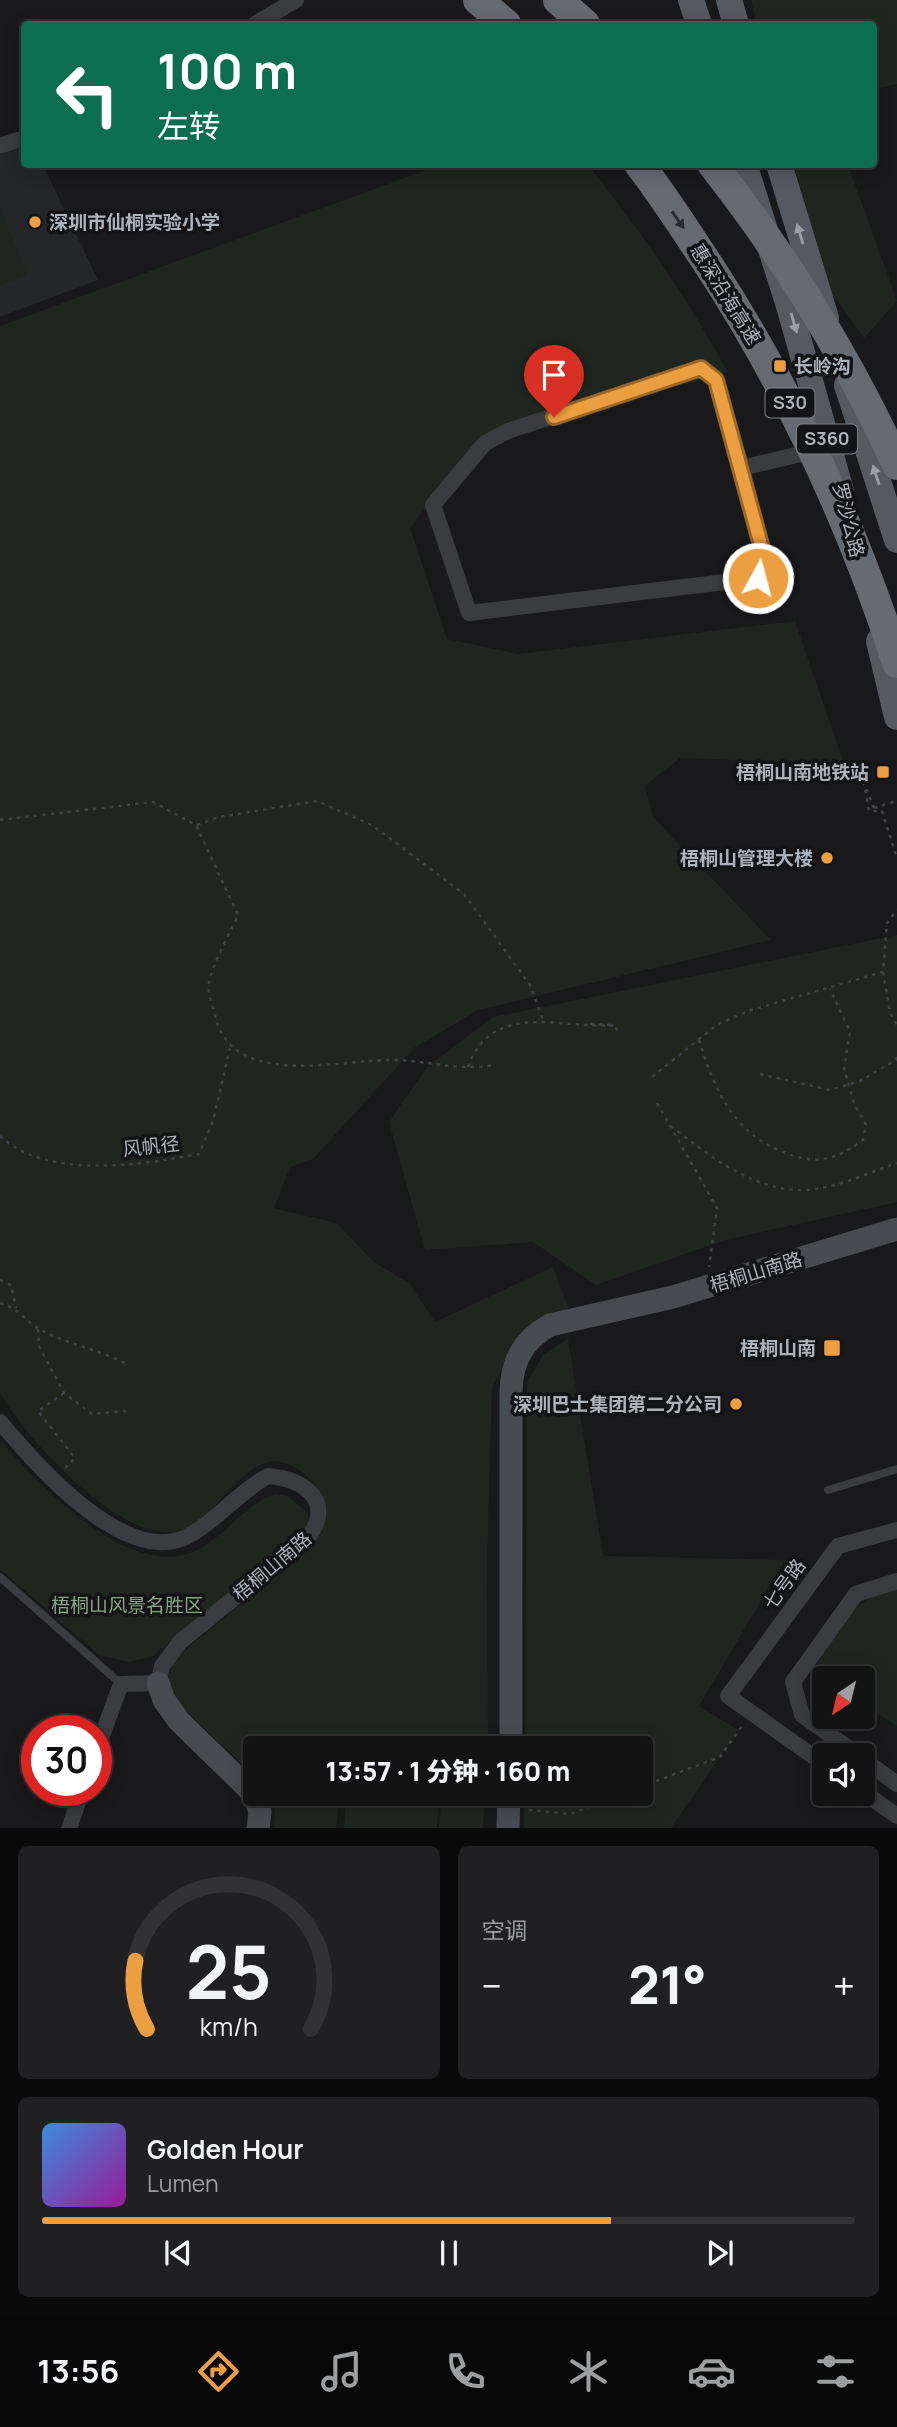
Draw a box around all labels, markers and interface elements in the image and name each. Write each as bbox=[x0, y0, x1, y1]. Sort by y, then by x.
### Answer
text: 100 m bbox=[157, 37, 297, 104]
icon: left bbox=[42, 49, 133, 140]
text: 左转 bbox=[157, 104, 221, 148]
place label: 深圳市仙桐实验小学 bbox=[49, 209, 220, 235]
one-way arrow bbox=[671, 211, 685, 229]
marker: 深圳市仙桐实验小学 bbox=[27, 214, 43, 230]
one-way arrow bbox=[794, 224, 805, 245]
street label: 惠深沿海高速 bbox=[685, 239, 767, 349]
one-way arrow bbox=[789, 313, 799, 334]
pin bbox=[524, 345, 584, 417]
place label: 长岭沟 bbox=[794, 353, 851, 379]
icon: arrive bbox=[535, 356, 573, 394]
marker: 长岭沟 bbox=[772, 358, 788, 374]
road number: S30 bbox=[766, 388, 814, 418]
road number: S360 bbox=[797, 424, 857, 454]
one-way arrow bbox=[870, 464, 881, 485]
street label: 罗沙公路 bbox=[827, 480, 871, 560]
position arrow bbox=[721, 541, 795, 615]
place label: 梧桐山南地铁站 bbox=[736, 759, 869, 785]
marker: 梧桐山南地铁站 bbox=[875, 764, 891, 780]
place label: 梧桐山管理大楼 bbox=[680, 845, 813, 871]
marker: 梧桐山管理大楼 bbox=[819, 850, 835, 866]
street label: 风帆径 bbox=[121, 1130, 181, 1162]
street label: 梧桐山南路 bbox=[707, 1246, 805, 1298]
place label: 梧桐山南 bbox=[740, 1335, 816, 1361]
marker: 梧桐山南 bbox=[822, 1338, 842, 1358]
place label: 深圳巴士集团第二分公司 bbox=[513, 1391, 722, 1417]
marker: 深圳巴士集团第二分公司 bbox=[728, 1396, 744, 1412]
street label: 梧桐山南路 bbox=[227, 1526, 317, 1606]
street label: 七号路 bbox=[757, 1553, 811, 1615]
park label: 梧桐山风景名胜区 bbox=[51, 1592, 203, 1618]
north arrow bbox=[812, 1666, 875, 1729]
map controls bbox=[812, 1666, 875, 1806]
speed limit sign: 30 bbox=[21, 1715, 112, 1806]
button: sound bbox=[812, 1743, 875, 1806]
text: 13:57 · 1 分钟 · 160 m bbox=[326, 1753, 570, 1789]
text: 空调 bbox=[482, 1914, 528, 1946]
text: 25 bbox=[186, 1921, 272, 2021]
text: 21° bbox=[628, 1949, 707, 2020]
text: − bbox=[482, 1959, 502, 2011]
text: + bbox=[833, 1959, 855, 2011]
text: km/h bbox=[200, 2008, 258, 2043]
text: Golden Hour bbox=[147, 2131, 304, 2167]
text: Lumen bbox=[147, 2167, 219, 2199]
icon: previous bbox=[159, 2234, 197, 2272]
icon: pause bbox=[430, 2234, 468, 2272]
icon: next bbox=[701, 2234, 739, 2272]
icon: directions bbox=[194, 2347, 243, 2396]
icon: music bbox=[317, 2347, 366, 2396]
icon: phone bbox=[441, 2347, 490, 2396]
icon: climate bbox=[564, 2347, 613, 2396]
icon: car bbox=[687, 2347, 736, 2396]
icon: filters bbox=[811, 2347, 860, 2396]
text: 13:56 bbox=[37, 2349, 119, 2393]

